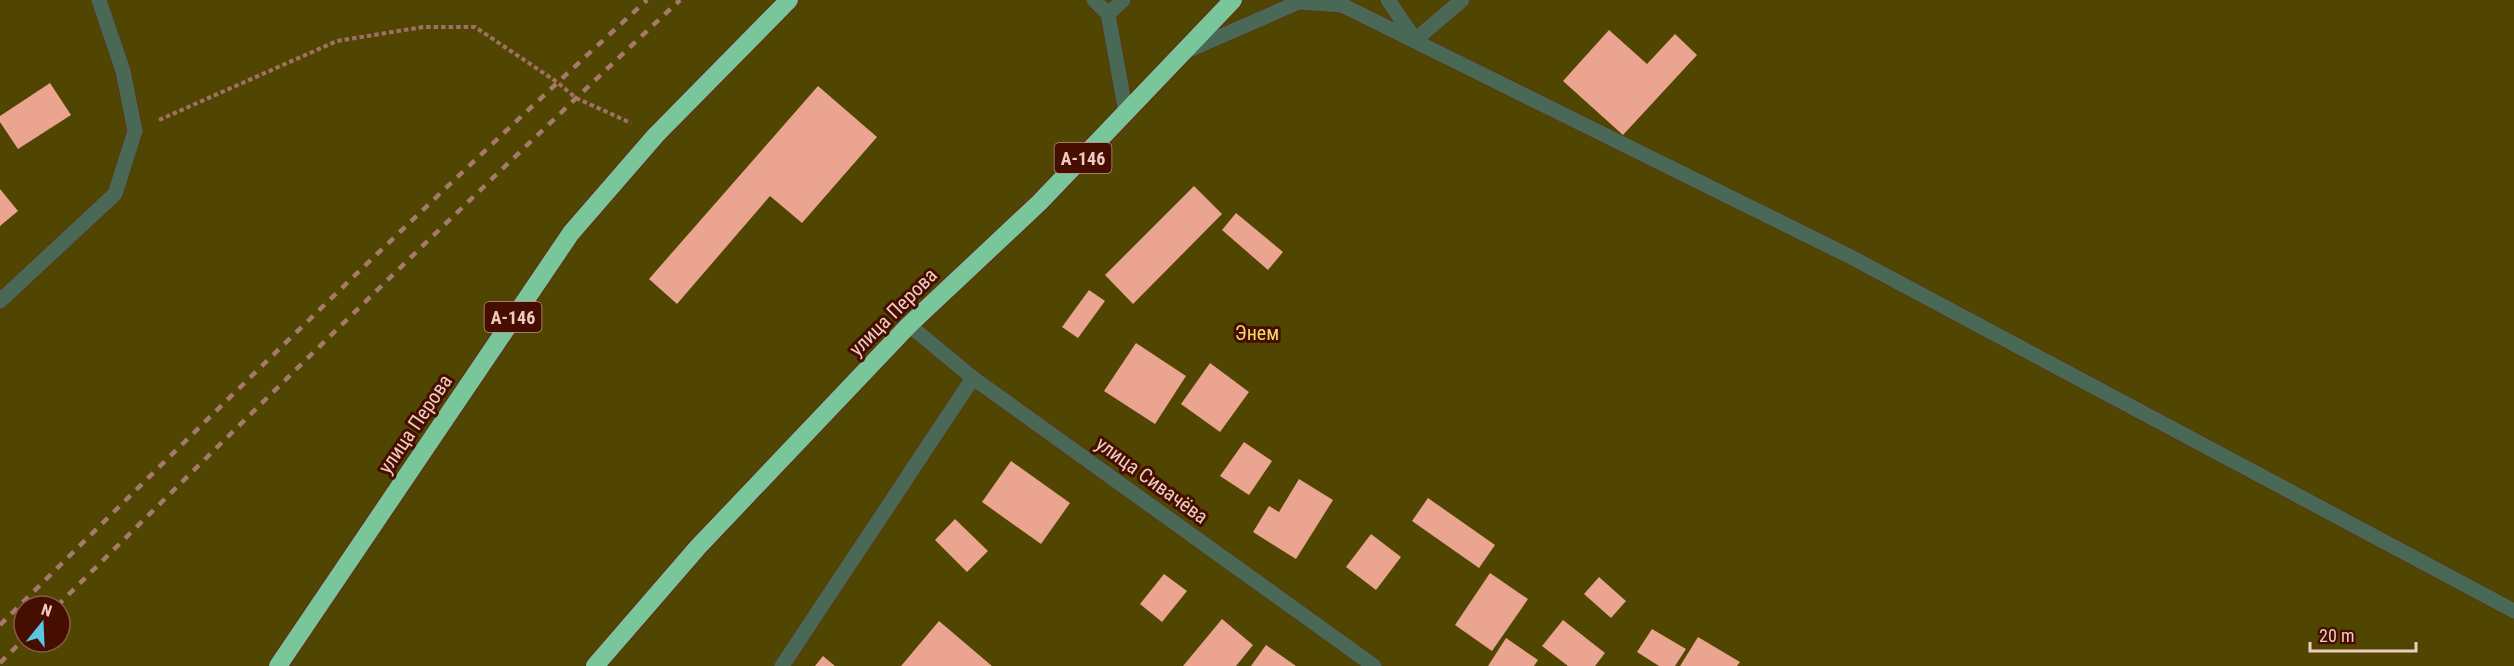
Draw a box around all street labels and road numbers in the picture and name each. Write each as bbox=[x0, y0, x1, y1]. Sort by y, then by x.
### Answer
road number: А-146 bbox=[1054, 143, 1112, 173]
street label: улица Перова bbox=[844, 263, 942, 361]
road number: А-146 bbox=[484, 302, 542, 332]
street label: улица Перова bbox=[373, 370, 457, 478]
street label: улица Сивачёва bbox=[1091, 431, 1213, 529]

